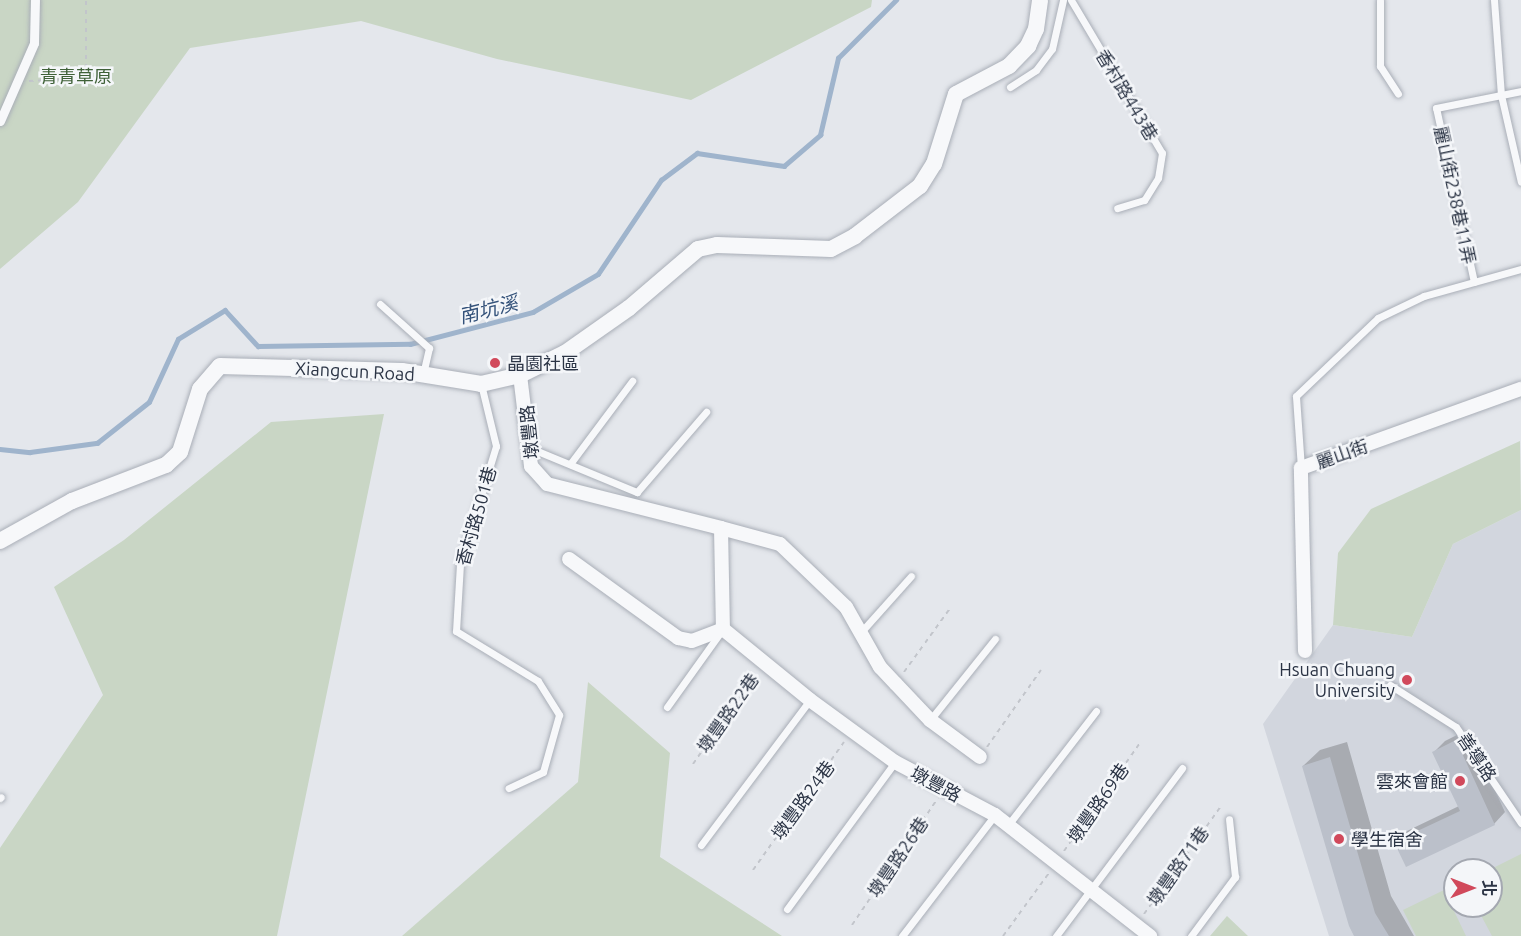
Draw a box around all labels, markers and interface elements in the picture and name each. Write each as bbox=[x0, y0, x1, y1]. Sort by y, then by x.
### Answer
street label: 香村路443巷 bbox=[1091, 46, 1163, 144]
park label: 青青草原 bbox=[40, 65, 112, 87]
street label: 麗山街238巷11弄 bbox=[1430, 124, 1480, 266]
water label: 南坑溪 bbox=[456, 290, 520, 328]
place label: 晶園社區 bbox=[507, 352, 579, 374]
marker: 晶園社區 bbox=[488, 356, 502, 370]
street label: Xiangcun Road bbox=[295, 357, 415, 385]
street label: 墩豐路 bbox=[515, 404, 543, 460]
street label: 麗山街 bbox=[1313, 435, 1371, 473]
street label: 香村路501巷 bbox=[451, 464, 501, 568]
place label: Hsuan Chuang University bbox=[1279, 659, 1395, 702]
street label: 墩豐路22巷 bbox=[693, 669, 763, 757]
marker: Hsuan Chuang University bbox=[1400, 673, 1414, 687]
street label: 善導路 bbox=[1453, 729, 1501, 785]
street label: 墩豐路24巷 bbox=[767, 756, 839, 844]
street label: 墩豐路69巷 bbox=[1063, 759, 1133, 847]
street label: 墩豐路 bbox=[907, 762, 965, 806]
place label: 雲來會館 bbox=[1376, 770, 1448, 792]
marker: 雲來會館 bbox=[1453, 774, 1467, 788]
street label: 墩豐路26巷 bbox=[863, 813, 933, 901]
street label: 墩豐路71巷 bbox=[1143, 822, 1213, 910]
place label: 學生宿舍 bbox=[1351, 828, 1423, 850]
marker: 學生宿舍 bbox=[1332, 832, 1346, 846]
north arrow bbox=[1443, 858, 1503, 918]
text: 北 bbox=[1480, 880, 1498, 896]

